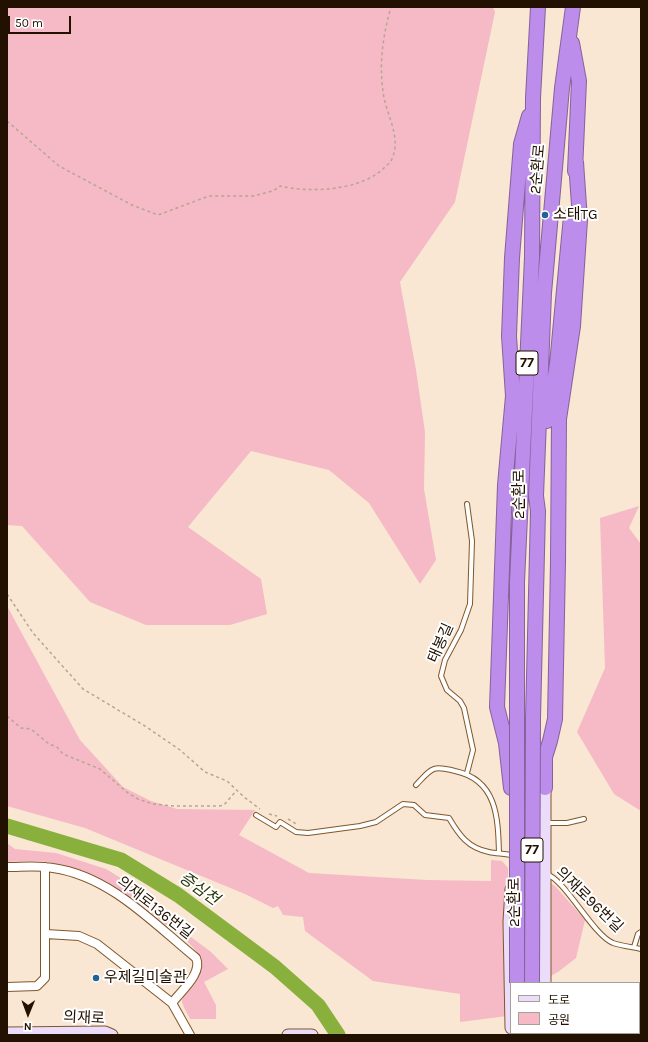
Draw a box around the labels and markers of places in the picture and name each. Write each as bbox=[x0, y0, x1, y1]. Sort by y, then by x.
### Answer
place label: 소태TG bbox=[553, 206, 598, 224]
marker: 소태TG bbox=[540, 210, 550, 220]
place label: 우제길미술관 bbox=[104, 969, 187, 987]
marker: 우제길미술관 bbox=[91, 973, 101, 983]

